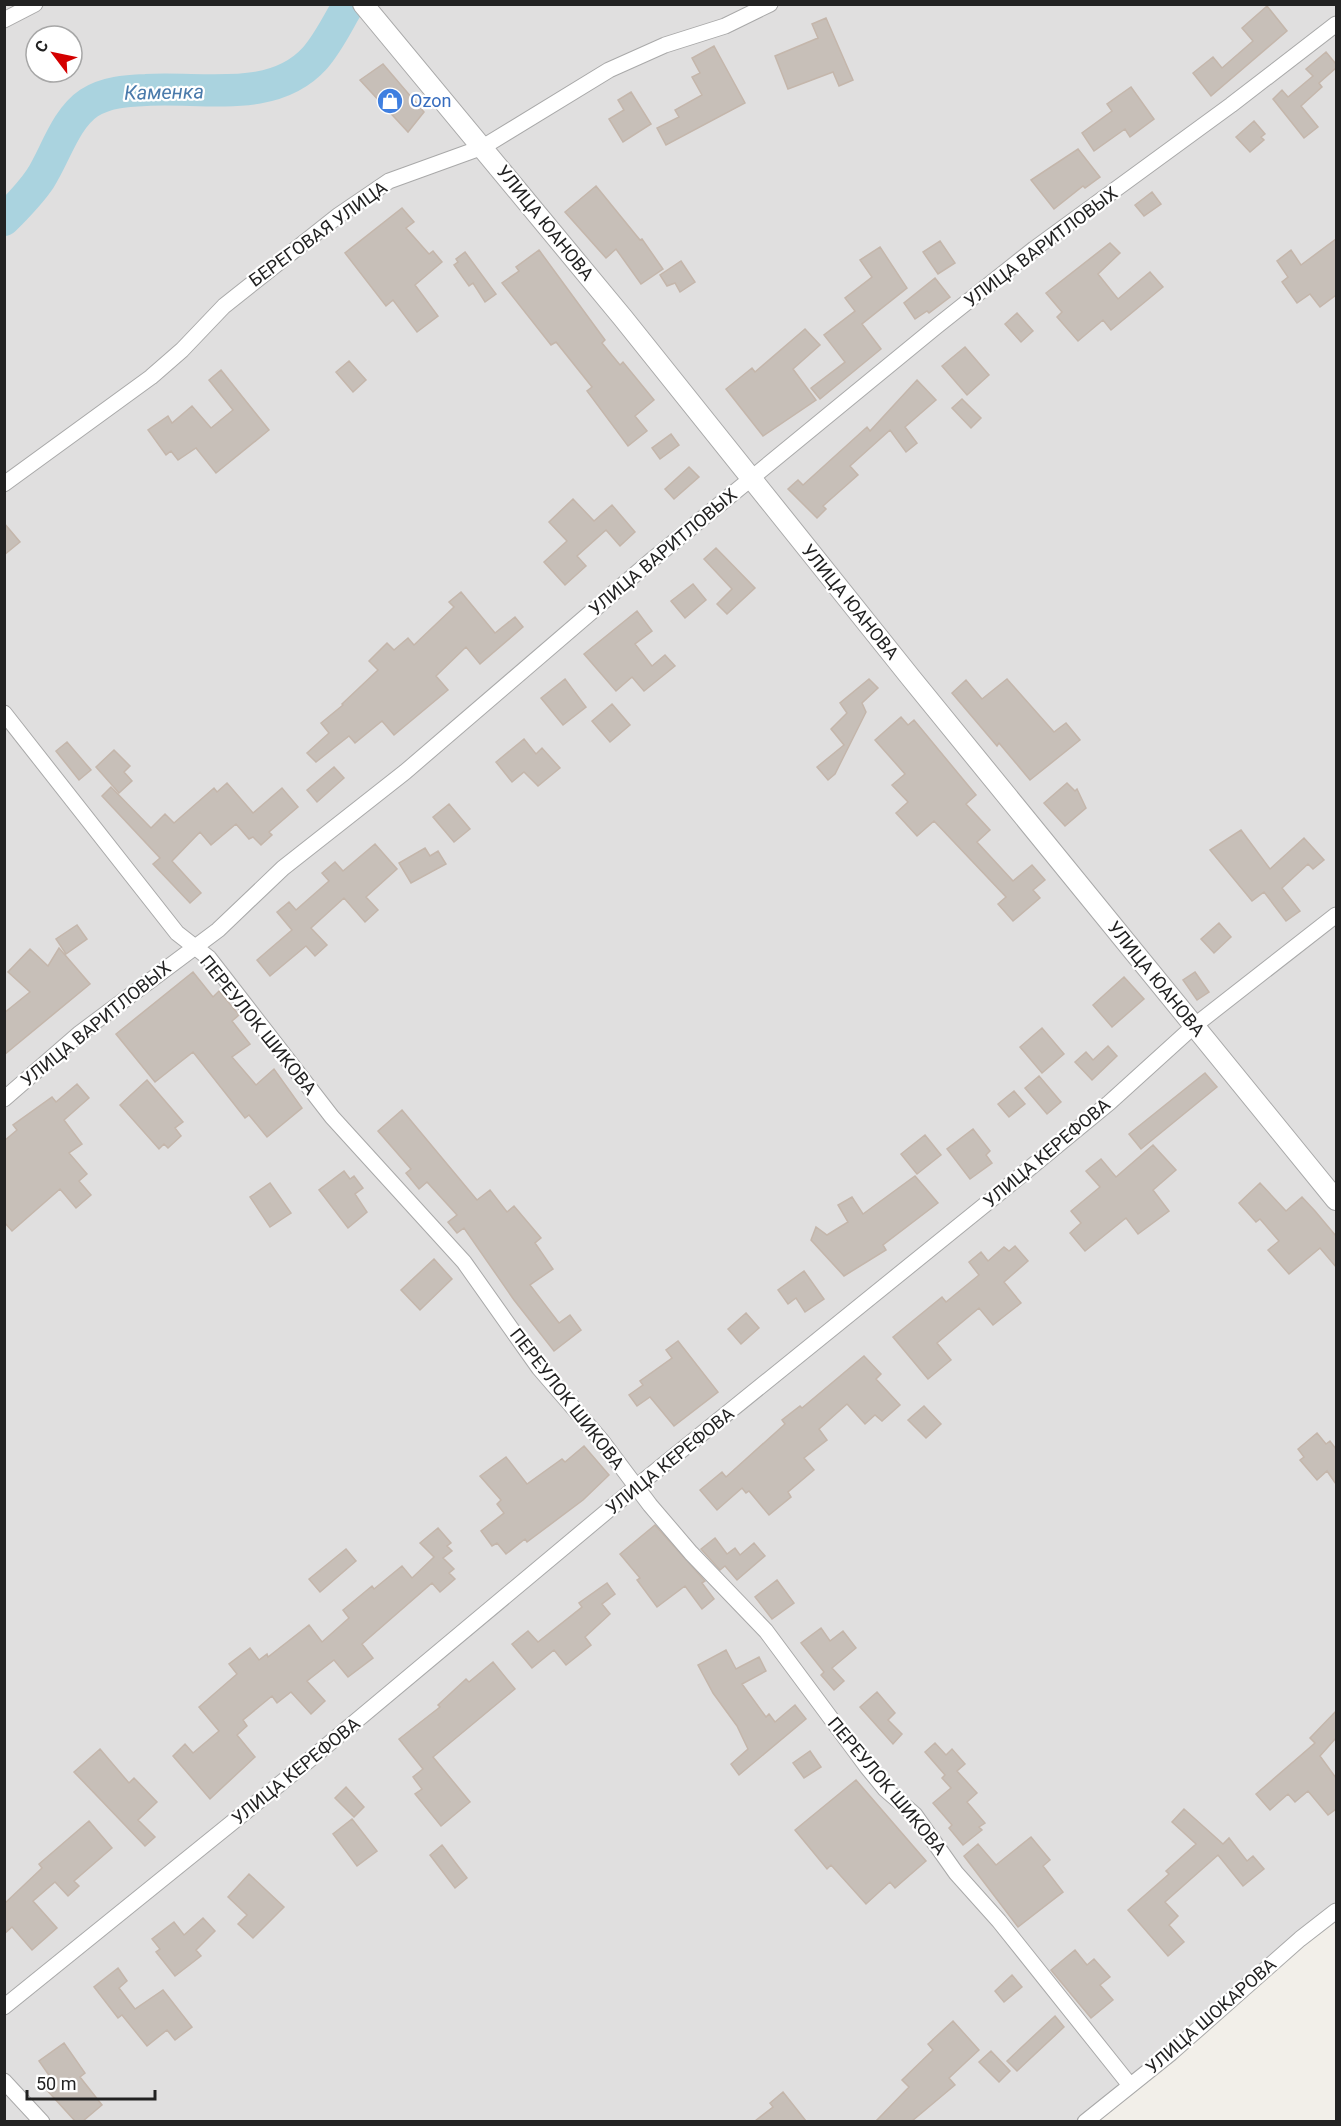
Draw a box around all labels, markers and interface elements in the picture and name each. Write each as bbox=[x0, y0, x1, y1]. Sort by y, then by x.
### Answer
north arrow bbox=[24, 24, 84, 84]
text: С bbox=[31, 37, 53, 56]
water label: Каменка bbox=[124, 79, 204, 105]
shop icon: Ozon bbox=[375, 86, 405, 116]
place label: Ozon bbox=[410, 90, 451, 111]
street label: УЛИЦА ЮАНОВА bbox=[493, 161, 598, 285]
street label: БЕРЕГОВАЯ УЛИЦА bbox=[245, 176, 391, 291]
street label: УЛИЦА ВАРИТЛОВЫХ bbox=[960, 182, 1121, 311]
street label: УЛИЦА ВАРИТЛОВЫХ bbox=[585, 484, 741, 620]
street label: УЛИЦА ЮАНОВА bbox=[798, 540, 903, 664]
street label: УЛИЦА ЮАНОВА bbox=[1104, 917, 1209, 1041]
street label: ПЕРЕУЛОК ШИКОВА bbox=[196, 951, 321, 1099]
street label: УЛИЦА ВАРИТЛОВЫХ bbox=[17, 957, 175, 1090]
street label: УЛИЦА КЕРЕФОВА bbox=[979, 1093, 1114, 1212]
street label: ПЕРЕУЛОК ШИКОВА bbox=[506, 1324, 629, 1474]
street label: УЛИЦА КЕРЕФОВА bbox=[601, 1402, 738, 1519]
street label: УЛИЦА КЕРЕФОВА bbox=[227, 1712, 364, 1829]
street label: ПЕРЕУЛОК ШИКОВА bbox=[824, 1713, 951, 1859]
street label: УЛИЦА ШОКАРОВА bbox=[1141, 1953, 1280, 2078]
scale bar bbox=[27, 2063, 154, 2101]
text: 50 m bbox=[36, 2073, 76, 2094]

